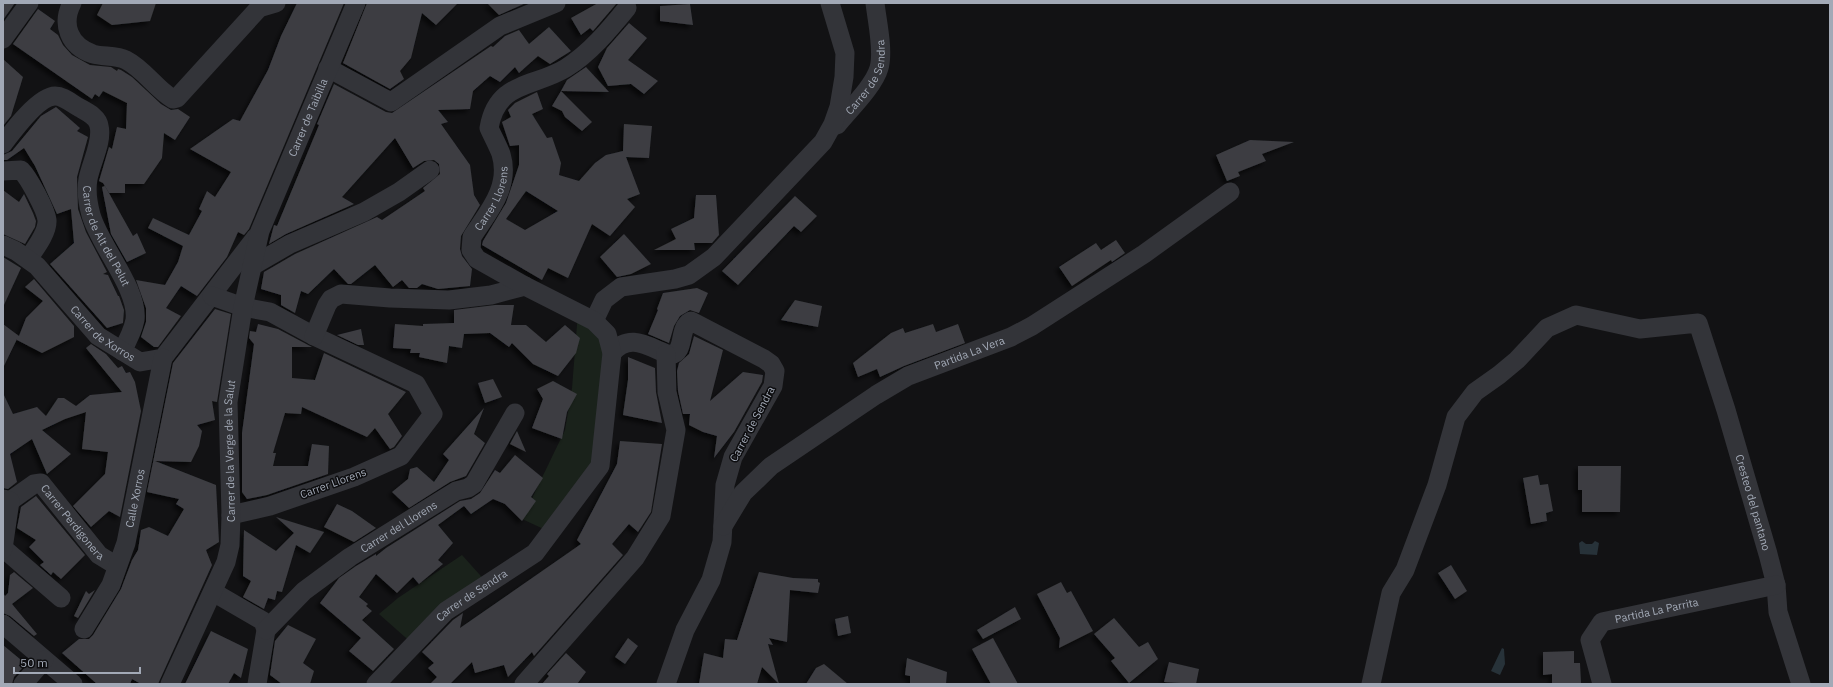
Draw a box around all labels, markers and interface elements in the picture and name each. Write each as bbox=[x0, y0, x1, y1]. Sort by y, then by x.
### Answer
street label: Carrer de Sendra bbox=[842, 39, 888, 117]
street label: Carrer de Taibilla bbox=[285, 76, 331, 159]
street label: Carrer Llorens bbox=[471, 166, 510, 233]
street label: Carrer de Alt del Pelut bbox=[80, 186, 133, 288]
street label: Carrer de Xorros bbox=[68, 302, 138, 364]
street label: Partida La Vera bbox=[932, 333, 1007, 372]
street label: Carrer de la Verge de la Salut bbox=[221, 379, 238, 522]
street label: Carrer de Sendra bbox=[726, 384, 778, 464]
street label: Cresteo del pantano bbox=[1732, 453, 1774, 552]
street label: Carrer Llorens bbox=[298, 465, 368, 501]
street label: Calle Xorros bbox=[122, 468, 148, 529]
street label: Carrer Perdigonera bbox=[38, 481, 106, 563]
street label: Carrer del Llorens bbox=[358, 498, 440, 556]
street label: Carrer de Sendra bbox=[433, 566, 510, 624]
street label: Partida La Parrita bbox=[1613, 595, 1700, 626]
scale bar bbox=[14, 649, 140, 675]
text: 50 m bbox=[20, 655, 48, 670]

